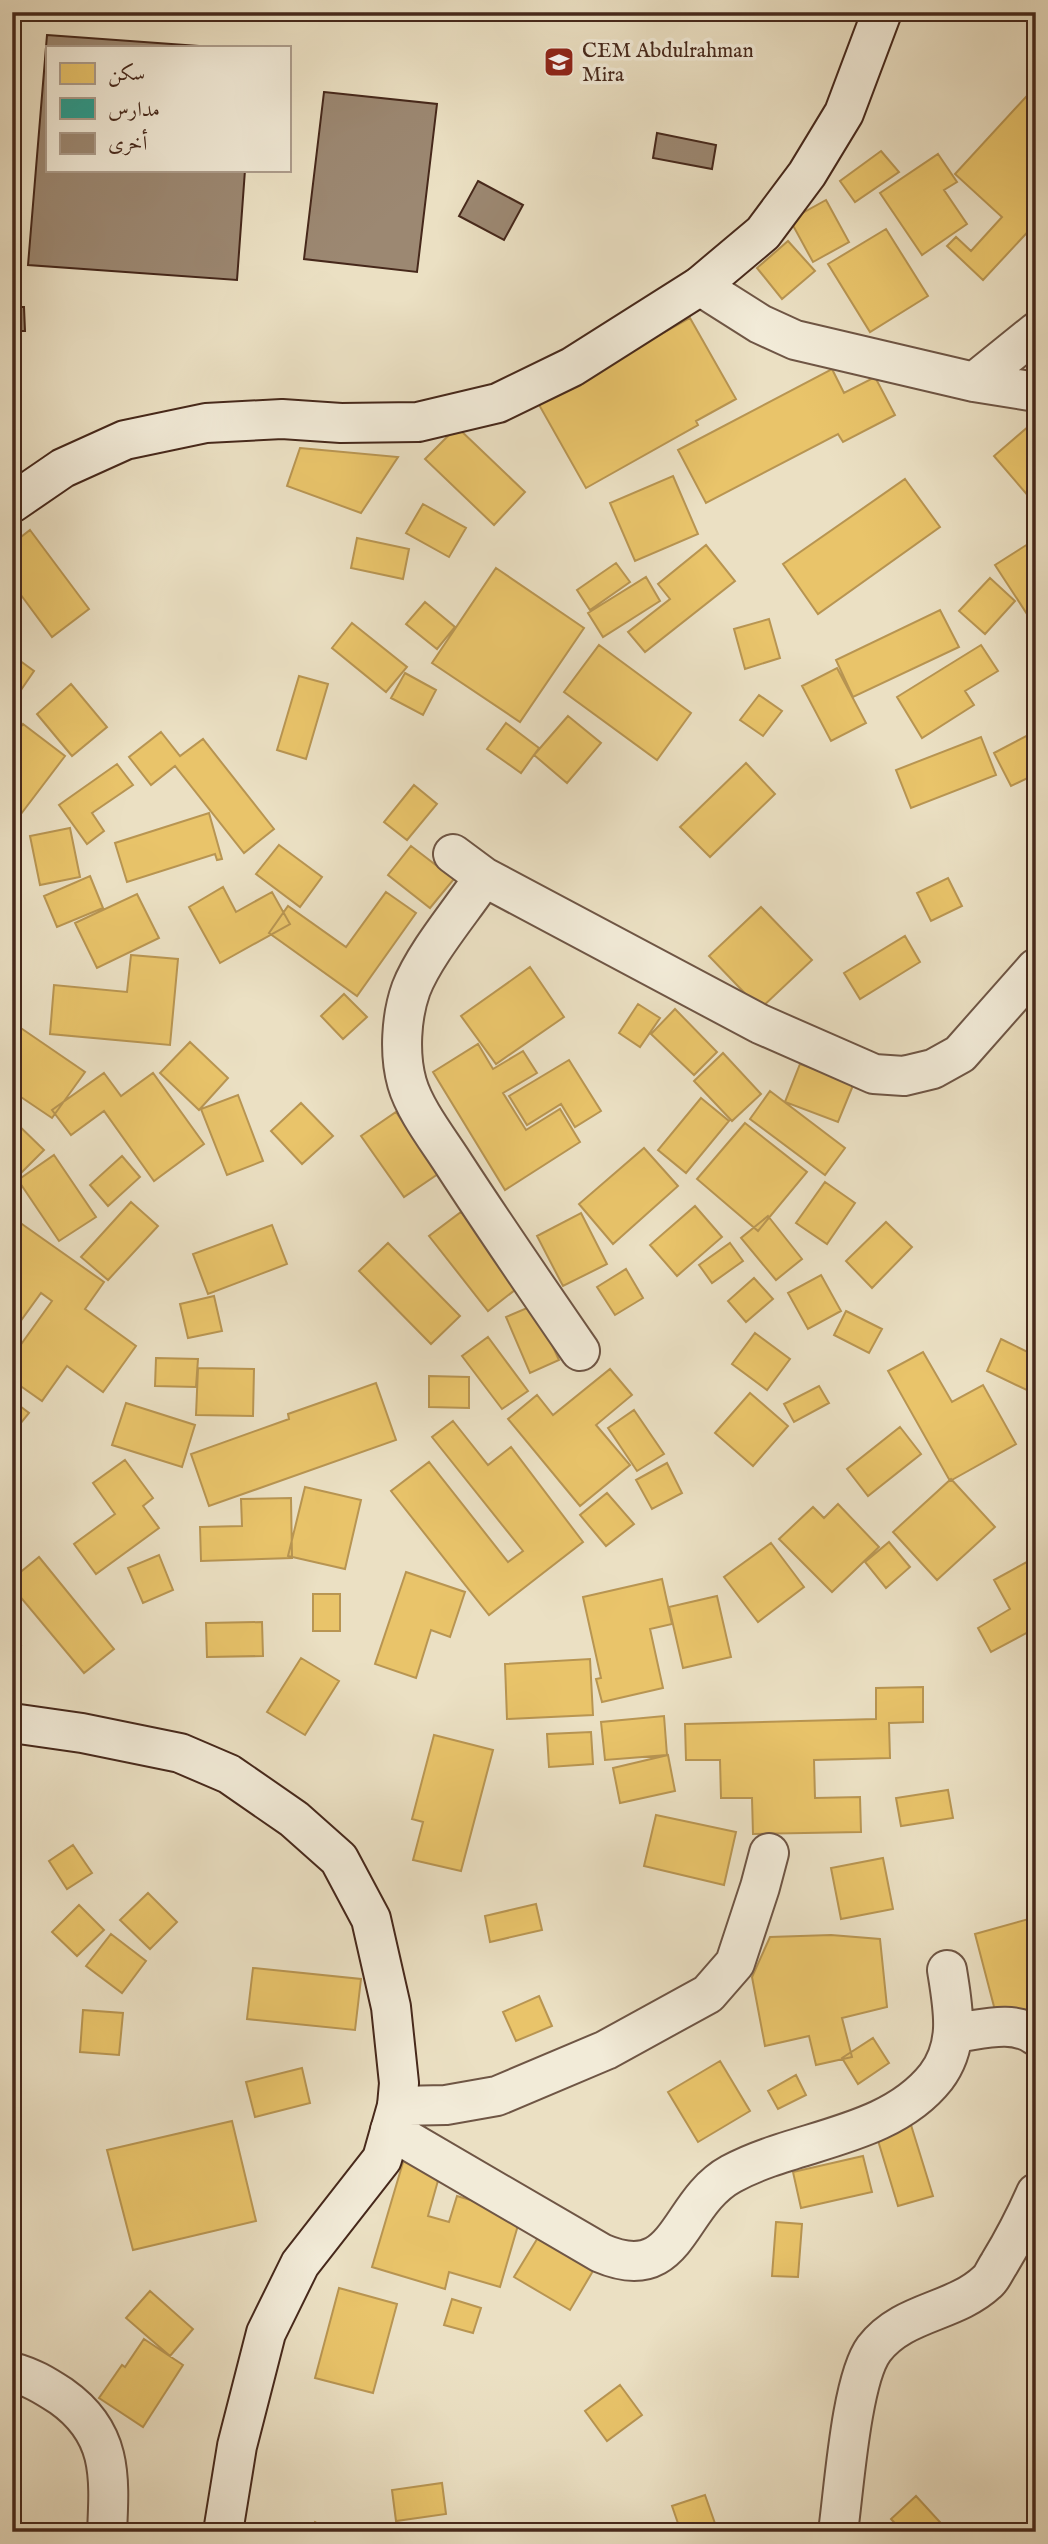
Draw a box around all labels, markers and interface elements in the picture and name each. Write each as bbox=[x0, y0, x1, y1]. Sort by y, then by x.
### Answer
place label: CEM Abdulrahman Mira bbox=[582, 38, 754, 89]
school or university icon: CEM Abdulrahman Mira bbox=[542, 45, 576, 79]
legend bbox=[46, 46, 290, 172]
text: سكن bbox=[108, 61, 145, 88]
text: مدارس bbox=[108, 97, 160, 124]
text: أخرى bbox=[108, 128, 147, 158]

